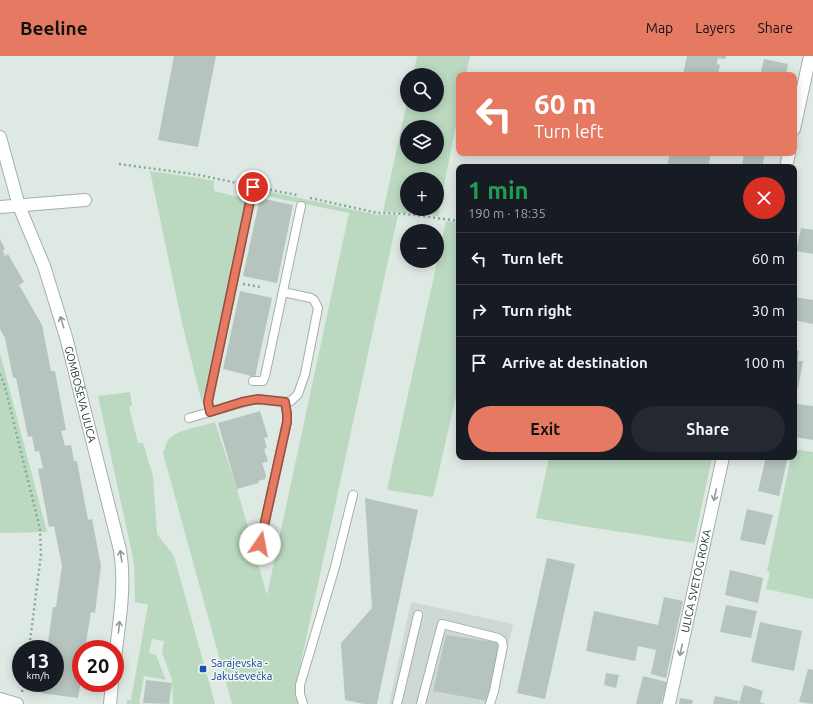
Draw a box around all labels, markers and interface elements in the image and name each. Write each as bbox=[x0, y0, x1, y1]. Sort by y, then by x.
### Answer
text: Beeline bbox=[20, 17, 88, 39]
text: Map bbox=[646, 20, 673, 36]
text: Layers bbox=[695, 20, 735, 36]
text: Share bbox=[757, 20, 793, 36]
map controls bbox=[400, 68, 444, 268]
button: search bbox=[400, 68, 444, 112]
icon: left bbox=[468, 88, 520, 140]
text: 60 m bbox=[534, 88, 596, 119]
button: layers bbox=[400, 120, 444, 164]
text: Turn left bbox=[534, 121, 604, 141]
pin bbox=[236, 170, 270, 204]
button: + bbox=[400, 172, 444, 216]
icon: arrive bbox=[242, 176, 264, 198]
text: 1 min bbox=[468, 177, 529, 204]
button: close bbox=[743, 177, 785, 219]
text: 190 m · 18:35 bbox=[468, 206, 546, 220]
button: − bbox=[400, 224, 444, 268]
icon: left bbox=[468, 248, 490, 270]
text: Turn left bbox=[502, 250, 563, 267]
text: 60 m bbox=[752, 250, 785, 267]
icon: right bbox=[468, 300, 490, 322]
text: Turn right bbox=[502, 302, 572, 319]
text: 30 m bbox=[752, 302, 785, 319]
one-way arrow bbox=[58, 316, 65, 329]
street label: GOMBOŠEVA ULICA bbox=[63, 345, 99, 445]
icon: arrive bbox=[468, 352, 490, 374]
text: Arrive at destination bbox=[502, 354, 648, 371]
text: 100 m bbox=[743, 354, 785, 371]
button: Exit bbox=[468, 406, 623, 452]
button: Share bbox=[631, 406, 785, 452]
one-way arrow bbox=[710, 488, 718, 501]
position arrow bbox=[239, 523, 281, 565]
street label: ULICA SVETOG ROKA bbox=[679, 527, 713, 634]
one-way arrow bbox=[117, 550, 125, 563]
one-way arrow bbox=[115, 621, 122, 634]
speed limit sign: 20 bbox=[72, 640, 124, 692]
one-way arrow bbox=[677, 643, 685, 656]
text: 13 bbox=[27, 649, 49, 672]
place label: Sarajevska - Jakuševečka bbox=[211, 657, 272, 682]
marker: Sarajevska - Jakuševečka bbox=[198, 664, 208, 674]
text: km/h bbox=[26, 670, 50, 681]

